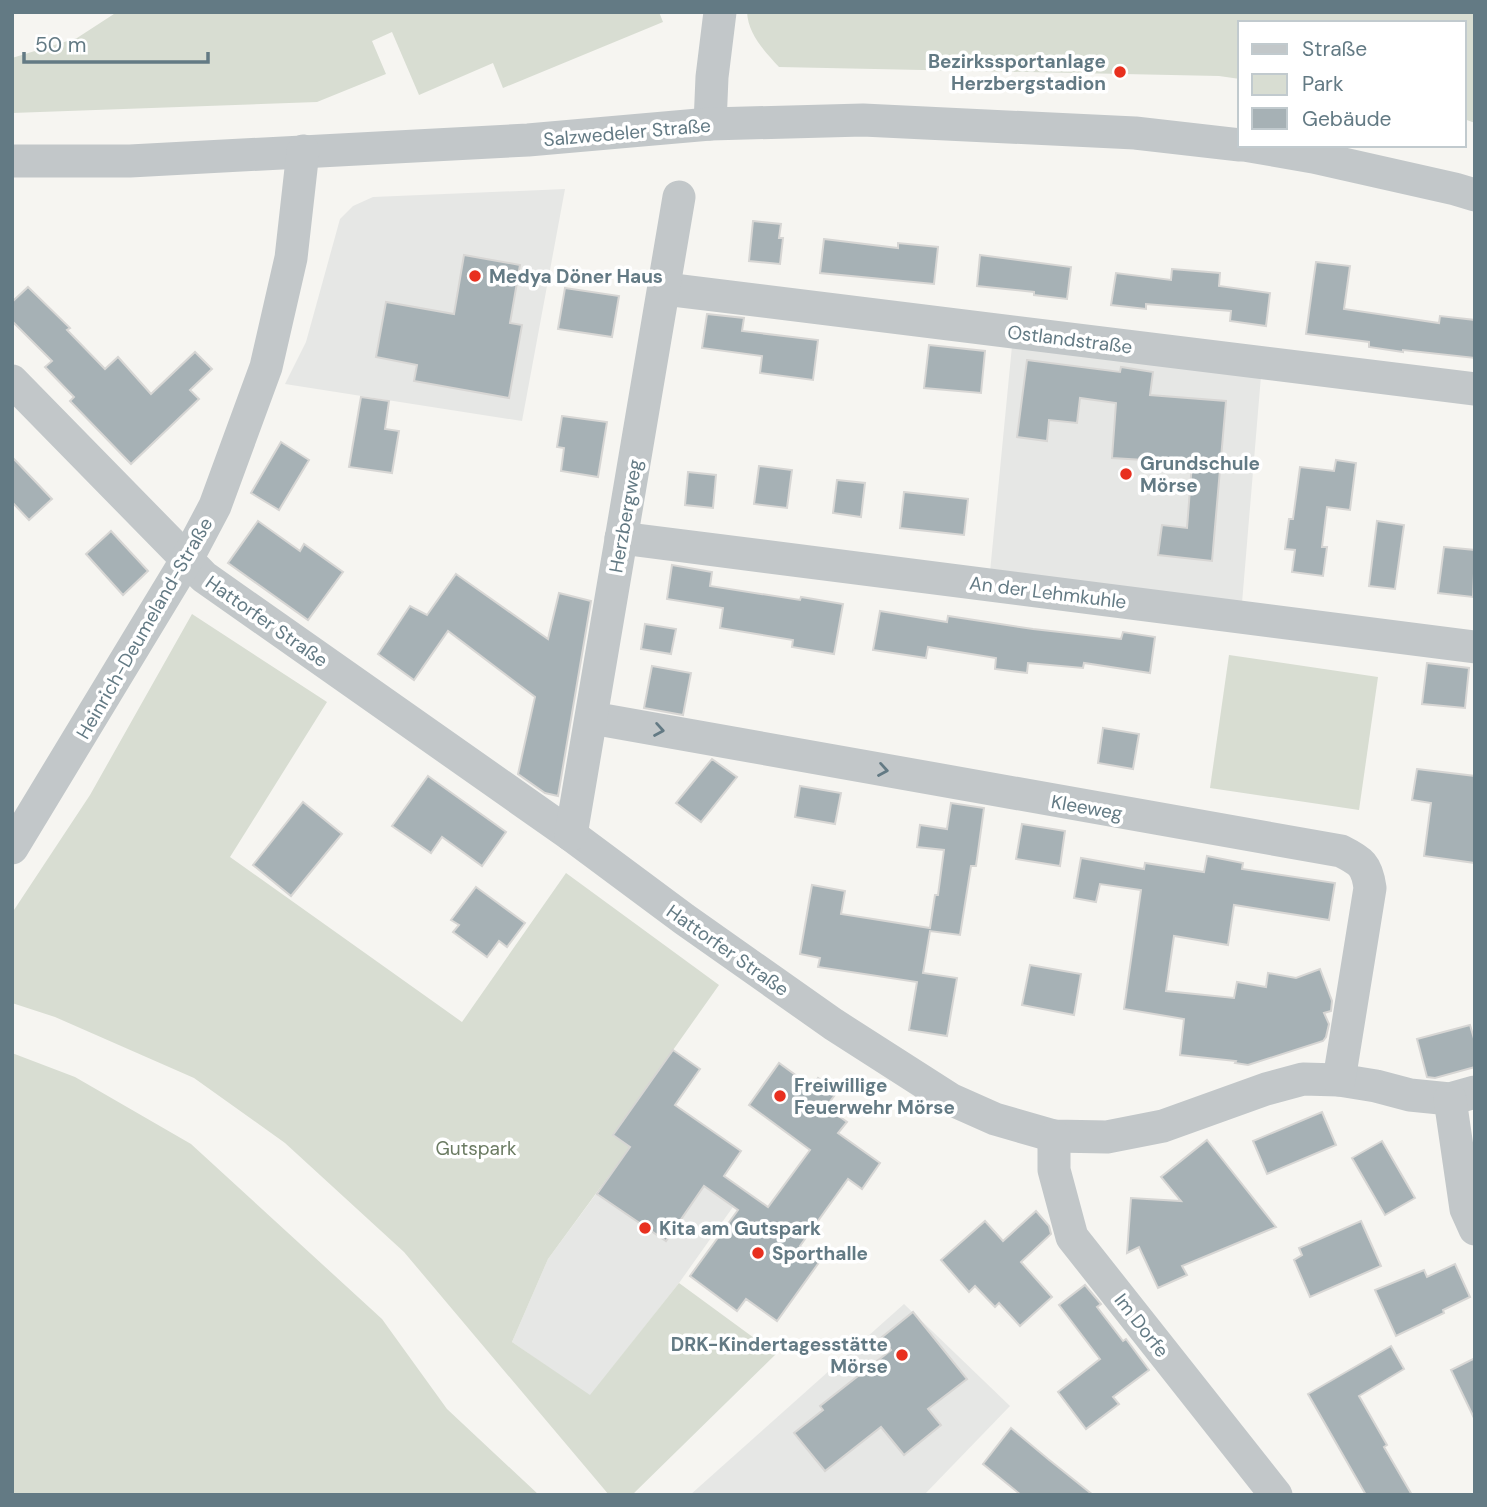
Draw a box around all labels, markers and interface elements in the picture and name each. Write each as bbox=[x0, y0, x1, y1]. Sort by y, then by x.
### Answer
scale bar bbox=[24, 21, 208, 65]
legend bbox=[1238, 21, 1466, 147]
text: 50 m bbox=[35, 31, 86, 59]
text: Straße bbox=[1302, 35, 1367, 63]
place label: Bezirkssportanlage Herzbergstadion bbox=[928, 49, 1106, 96]
marker: Bezirkssportanlage Herzbergstadion bbox=[1112, 64, 1128, 80]
text: Park bbox=[1302, 70, 1344, 98]
text: Gebäude bbox=[1302, 105, 1392, 133]
street label: Salzwedeler Straße bbox=[542, 113, 712, 152]
place label: Medya Döner Haus bbox=[489, 264, 663, 289]
marker: Medya Döner Haus bbox=[467, 268, 483, 284]
street label: Ostlandstraße bbox=[1006, 319, 1134, 360]
place label: Grundschule Mörse bbox=[1140, 451, 1260, 498]
street label: Herzbergweg bbox=[603, 457, 648, 575]
marker: Grundschule Mörse bbox=[1118, 466, 1134, 482]
street label: Heinrich-Deumeland-Straße bbox=[71, 513, 218, 744]
street label: Hattorfer Straße bbox=[201, 570, 333, 673]
street label: An der Lehmkuhle bbox=[968, 570, 1128, 615]
one-way arrow bbox=[653, 722, 665, 737]
one-way arrow bbox=[877, 762, 889, 777]
street label: Kleeweg bbox=[1049, 789, 1125, 826]
street label: Hattorfer Straße bbox=[662, 899, 794, 1002]
place label: Freiwillige Feuerwehr Mörse bbox=[794, 1073, 955, 1120]
marker: Freiwillige Feuerwehr Mörse bbox=[772, 1088, 788, 1104]
park label: Gutspark bbox=[435, 1136, 517, 1161]
place label: Kita am Gutspark bbox=[659, 1216, 821, 1241]
marker: Kita am Gutspark bbox=[637, 1220, 653, 1236]
place label: Sporthalle bbox=[772, 1241, 868, 1266]
marker: Sporthalle bbox=[750, 1245, 766, 1261]
street label: Im Dorfe bbox=[1109, 1288, 1174, 1362]
place label: DRK-Kindertagesstätte Mörse bbox=[671, 1332, 888, 1379]
marker: DRK-Kindertagesstätte Mörse bbox=[894, 1347, 910, 1363]

